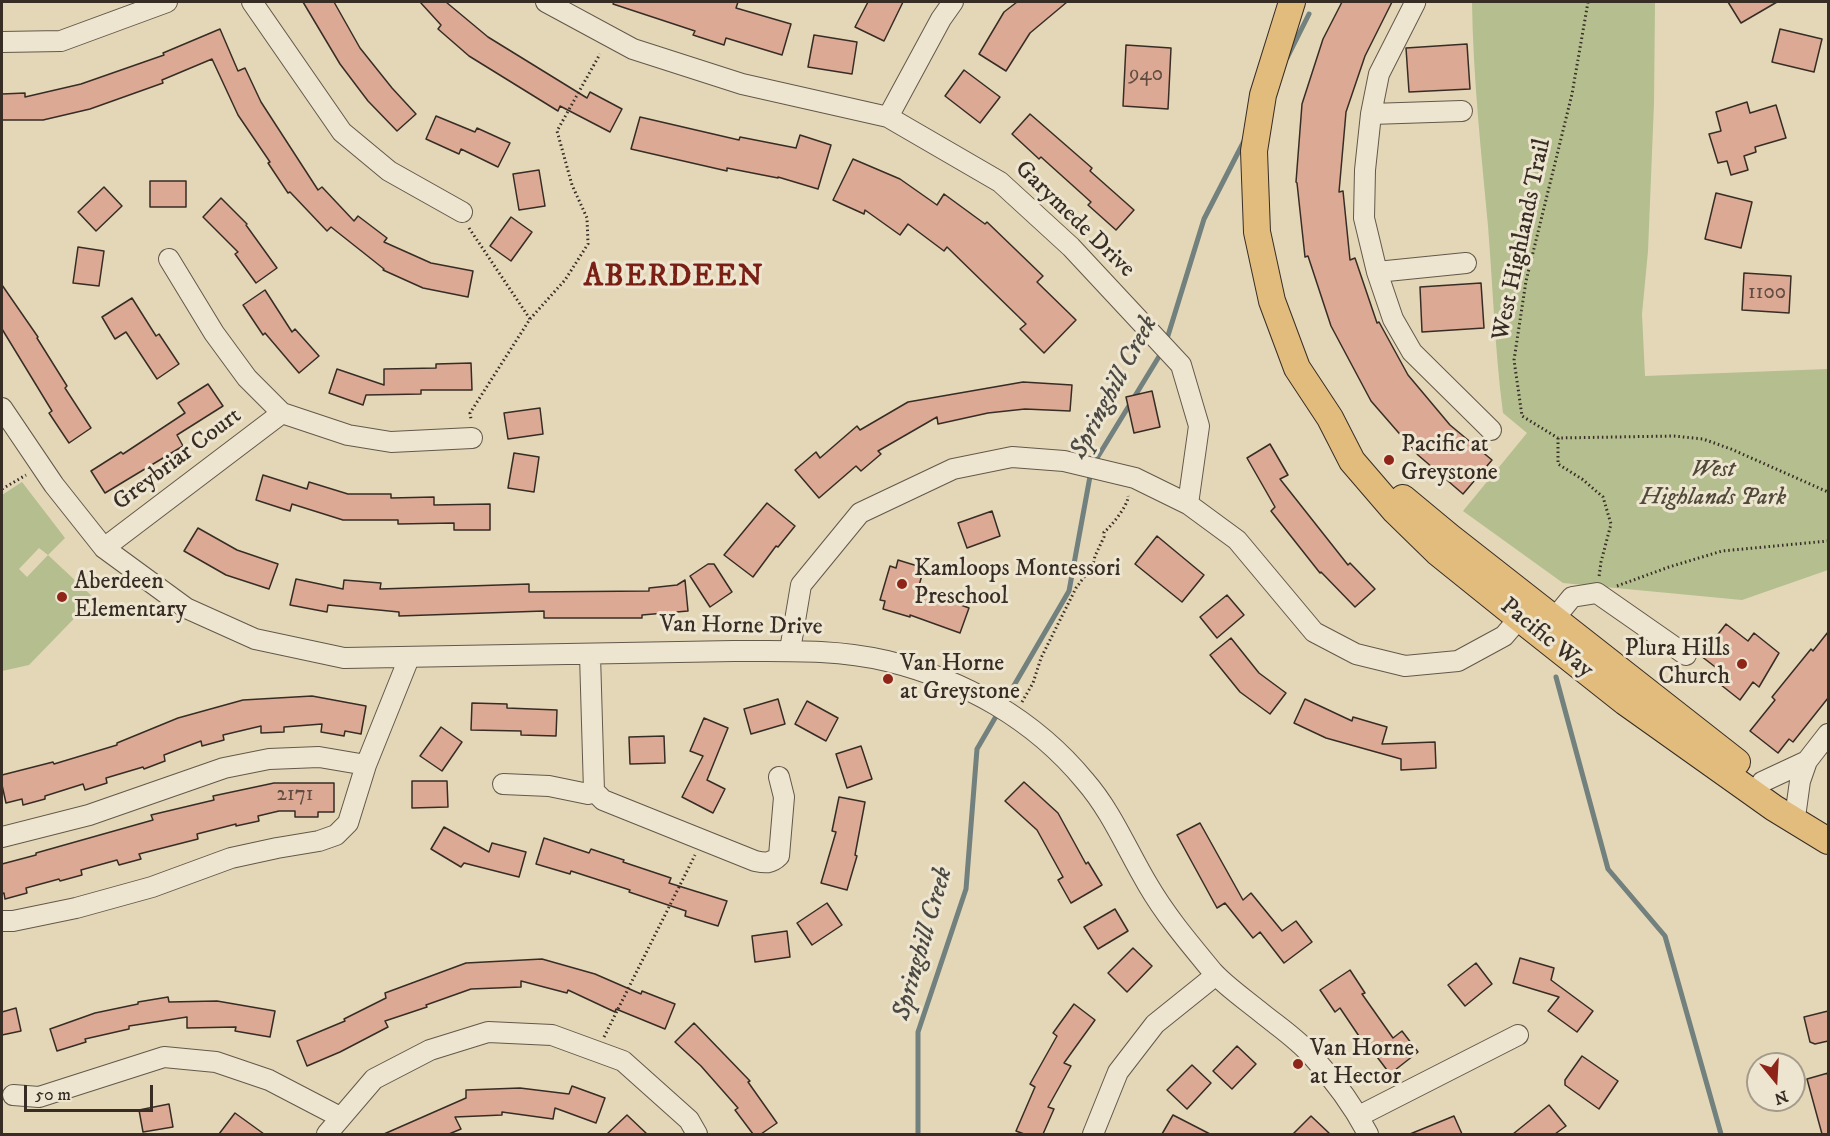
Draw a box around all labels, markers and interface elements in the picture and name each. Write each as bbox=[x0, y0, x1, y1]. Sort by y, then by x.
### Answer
house number: 940 bbox=[1129, 63, 1163, 89]
street label: West Highlands Trail bbox=[1488, 137, 1558, 343]
street label: Garymede Drive bbox=[1008, 156, 1140, 284]
district label: ABERDEEN bbox=[584, 261, 764, 297]
house number: 1100 bbox=[1748, 281, 1786, 307]
water label: Springhill Creek bbox=[1064, 311, 1166, 465]
street label: Greybriar Court bbox=[108, 402, 248, 518]
place label: Pacific at Greystone bbox=[1401, 432, 1498, 488]
marker: Pacific at Greystone bbox=[1382, 453, 1396, 467]
park label: West Highlands Park bbox=[1640, 457, 1786, 513]
place label: Kamloops Montessori Preschool bbox=[914, 556, 1121, 612]
place label: Aberdeen Elementary bbox=[74, 569, 187, 625]
marker: Kamloops Montessori Preschool bbox=[895, 577, 909, 591]
marker: Aberdeen Elementary bbox=[55, 590, 69, 604]
street label: Pacific Way bbox=[1494, 593, 1598, 685]
street label: Van Horne Drive bbox=[659, 611, 823, 643]
place label: Plura Hills Church bbox=[1624, 636, 1730, 692]
place label: Van Horne at Greystone bbox=[900, 651, 1020, 707]
marker: Plura Hills Church bbox=[1735, 657, 1749, 671]
marker: Van Horne at Greystone bbox=[881, 672, 895, 686]
house number: 2171 bbox=[277, 783, 313, 809]
water label: Springhill Creek bbox=[887, 864, 961, 1024]
place label: Van Horne at Hector bbox=[1310, 1036, 1414, 1092]
north arrow bbox=[1746, 1052, 1806, 1112]
marker: Van Horne at Hector bbox=[1291, 1057, 1305, 1071]
scale bar bbox=[27, 1073, 156, 1111]
text: 50 m bbox=[35, 1084, 71, 1106]
text: N bbox=[1772, 1086, 1790, 1109]

